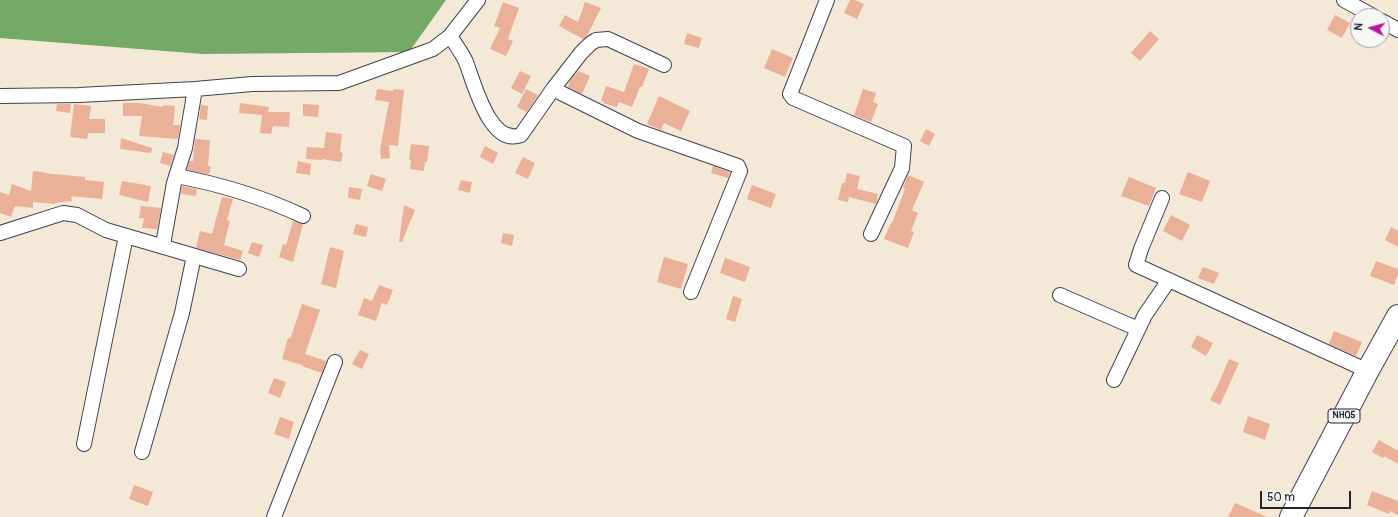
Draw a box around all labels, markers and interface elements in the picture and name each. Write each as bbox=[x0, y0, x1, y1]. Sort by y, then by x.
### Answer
north arrow bbox=[1350, 8, 1390, 48]
text: N bbox=[1352, 22, 1365, 31]
road number: NH05 bbox=[1328, 409, 1360, 423]
scale bar bbox=[1262, 483, 1353, 509]
text: 50 m bbox=[1267, 490, 1295, 505]

